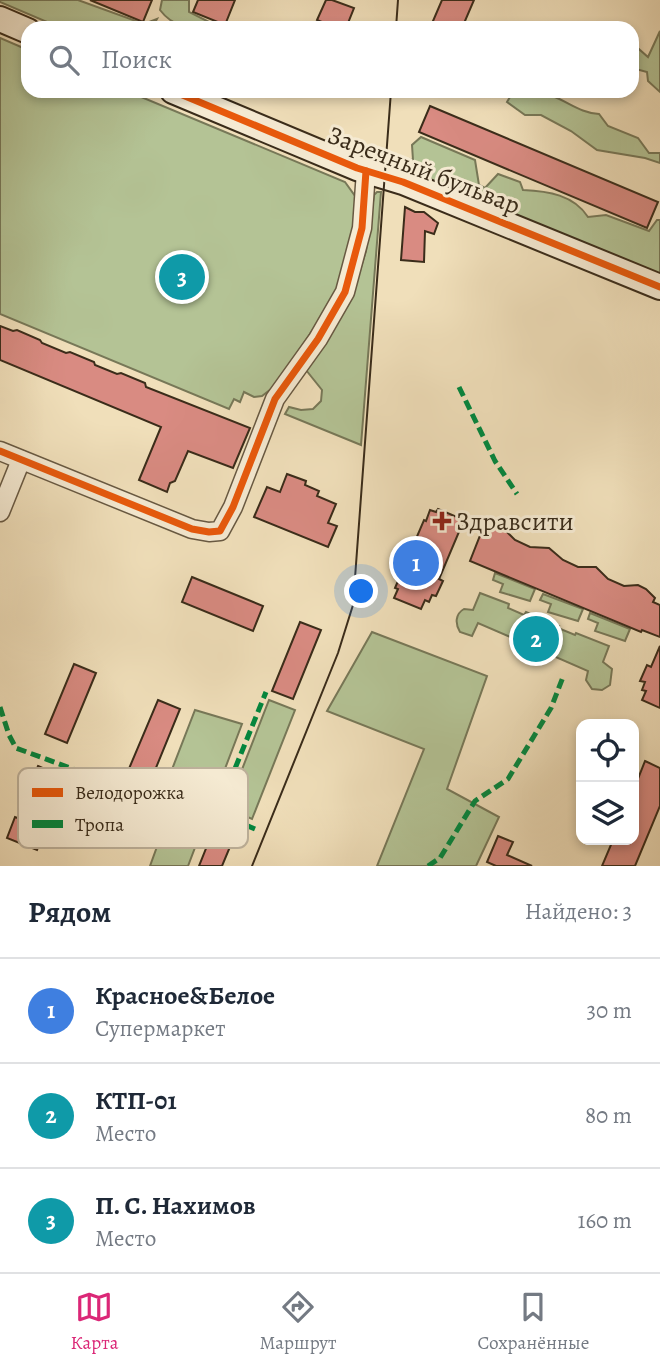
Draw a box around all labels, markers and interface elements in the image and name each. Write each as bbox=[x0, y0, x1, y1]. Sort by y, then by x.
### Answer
search box bbox=[21, 21, 639, 98]
icon: search bbox=[45, 41, 83, 79]
text: Поиск bbox=[101, 42, 172, 77]
street label: Заречный бульвар bbox=[323, 117, 525, 223]
pin: 3 bbox=[159, 251, 205, 303]
place label: Здравсити bbox=[456, 504, 574, 539]
marker: Здравсити bbox=[434, 513, 450, 529]
pin: 1 bbox=[393, 537, 439, 589]
your location bbox=[344, 574, 378, 608]
pin: 2 bbox=[513, 613, 559, 665]
map controls bbox=[576, 719, 639, 845]
button: locate bbox=[576, 719, 639, 782]
legend bbox=[18, 768, 248, 848]
text: Велодорожка bbox=[75, 780, 185, 806]
button: layers bbox=[576, 782, 639, 845]
text: Тропа bbox=[75, 812, 124, 838]
text: Рядом bbox=[28, 892, 111, 932]
text: Найдено: 3 bbox=[525, 896, 632, 927]
text: Красное&Белое bbox=[95, 978, 275, 1013]
text: 1 bbox=[47, 995, 55, 1026]
text: 30 m bbox=[586, 995, 632, 1026]
text: Супермаркет bbox=[95, 1013, 226, 1044]
text: КТП-01 bbox=[95, 1083, 177, 1118]
text: 2 bbox=[45, 1100, 57, 1131]
text: 80 m bbox=[585, 1100, 632, 1131]
text: Место bbox=[95, 1118, 156, 1149]
text: П. С. Нахимов bbox=[95, 1188, 256, 1223]
text: 3 bbox=[46, 1205, 56, 1236]
text: 160 m bbox=[578, 1205, 632, 1236]
text: Место bbox=[95, 1223, 156, 1254]
tab: Карта bbox=[71, 1288, 118, 1356]
tab: Маршрут bbox=[259, 1288, 336, 1356]
tab: Сохранённые bbox=[477, 1288, 589, 1356]

